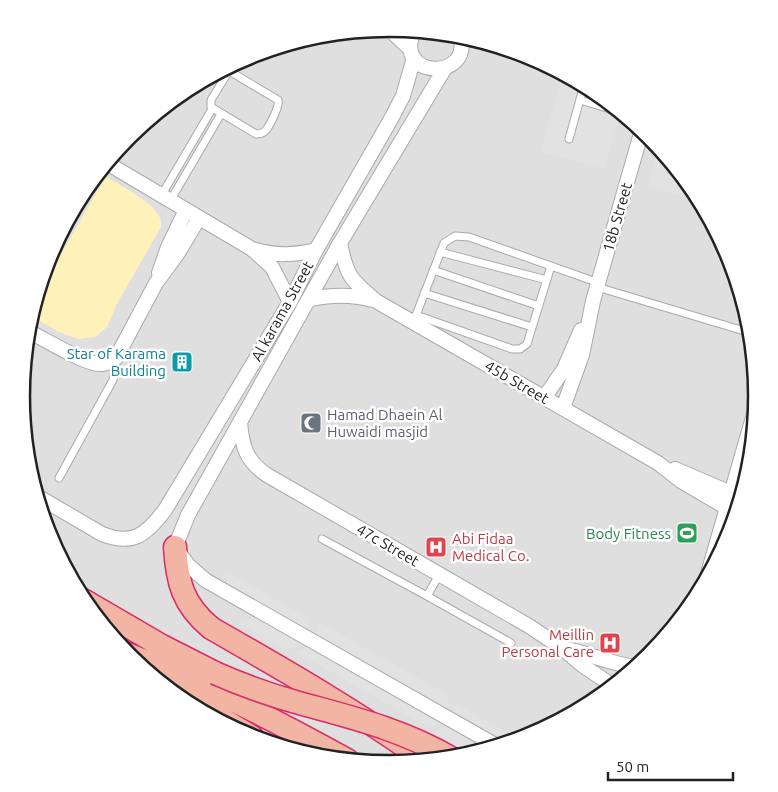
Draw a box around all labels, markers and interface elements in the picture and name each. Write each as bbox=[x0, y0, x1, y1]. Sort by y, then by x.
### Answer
street label: 18b Street bbox=[599, 180, 635, 253]
street label: Al karama Street bbox=[247, 258, 317, 364]
place label: Star of Karama Building bbox=[67, 345, 166, 379]
building icon: Star of Karama Building bbox=[170, 350, 194, 374]
street label: 45b Street bbox=[482, 357, 552, 407]
place label: Hamad Dhaein Al Huwaidi masjid bbox=[327, 406, 443, 440]
mosque icon: Hamad Dhaein Al Huwaidi masjid bbox=[299, 411, 323, 435]
street label: 47c Street bbox=[354, 520, 422, 570]
sports icon: Body Fitness bbox=[675, 521, 699, 545]
place label: Body Fitness bbox=[586, 525, 671, 542]
place label: Abi Fidaa Medical Co. bbox=[452, 530, 529, 564]
hospital icon: Abi Fidaa Medical Co. bbox=[424, 535, 448, 559]
place label: Meillin Personal Care bbox=[502, 626, 594, 660]
hospital icon: Meillin Personal Care bbox=[598, 631, 622, 655]
scale bar bbox=[608, 750, 733, 782]
text: 50 m bbox=[616, 758, 649, 775]

